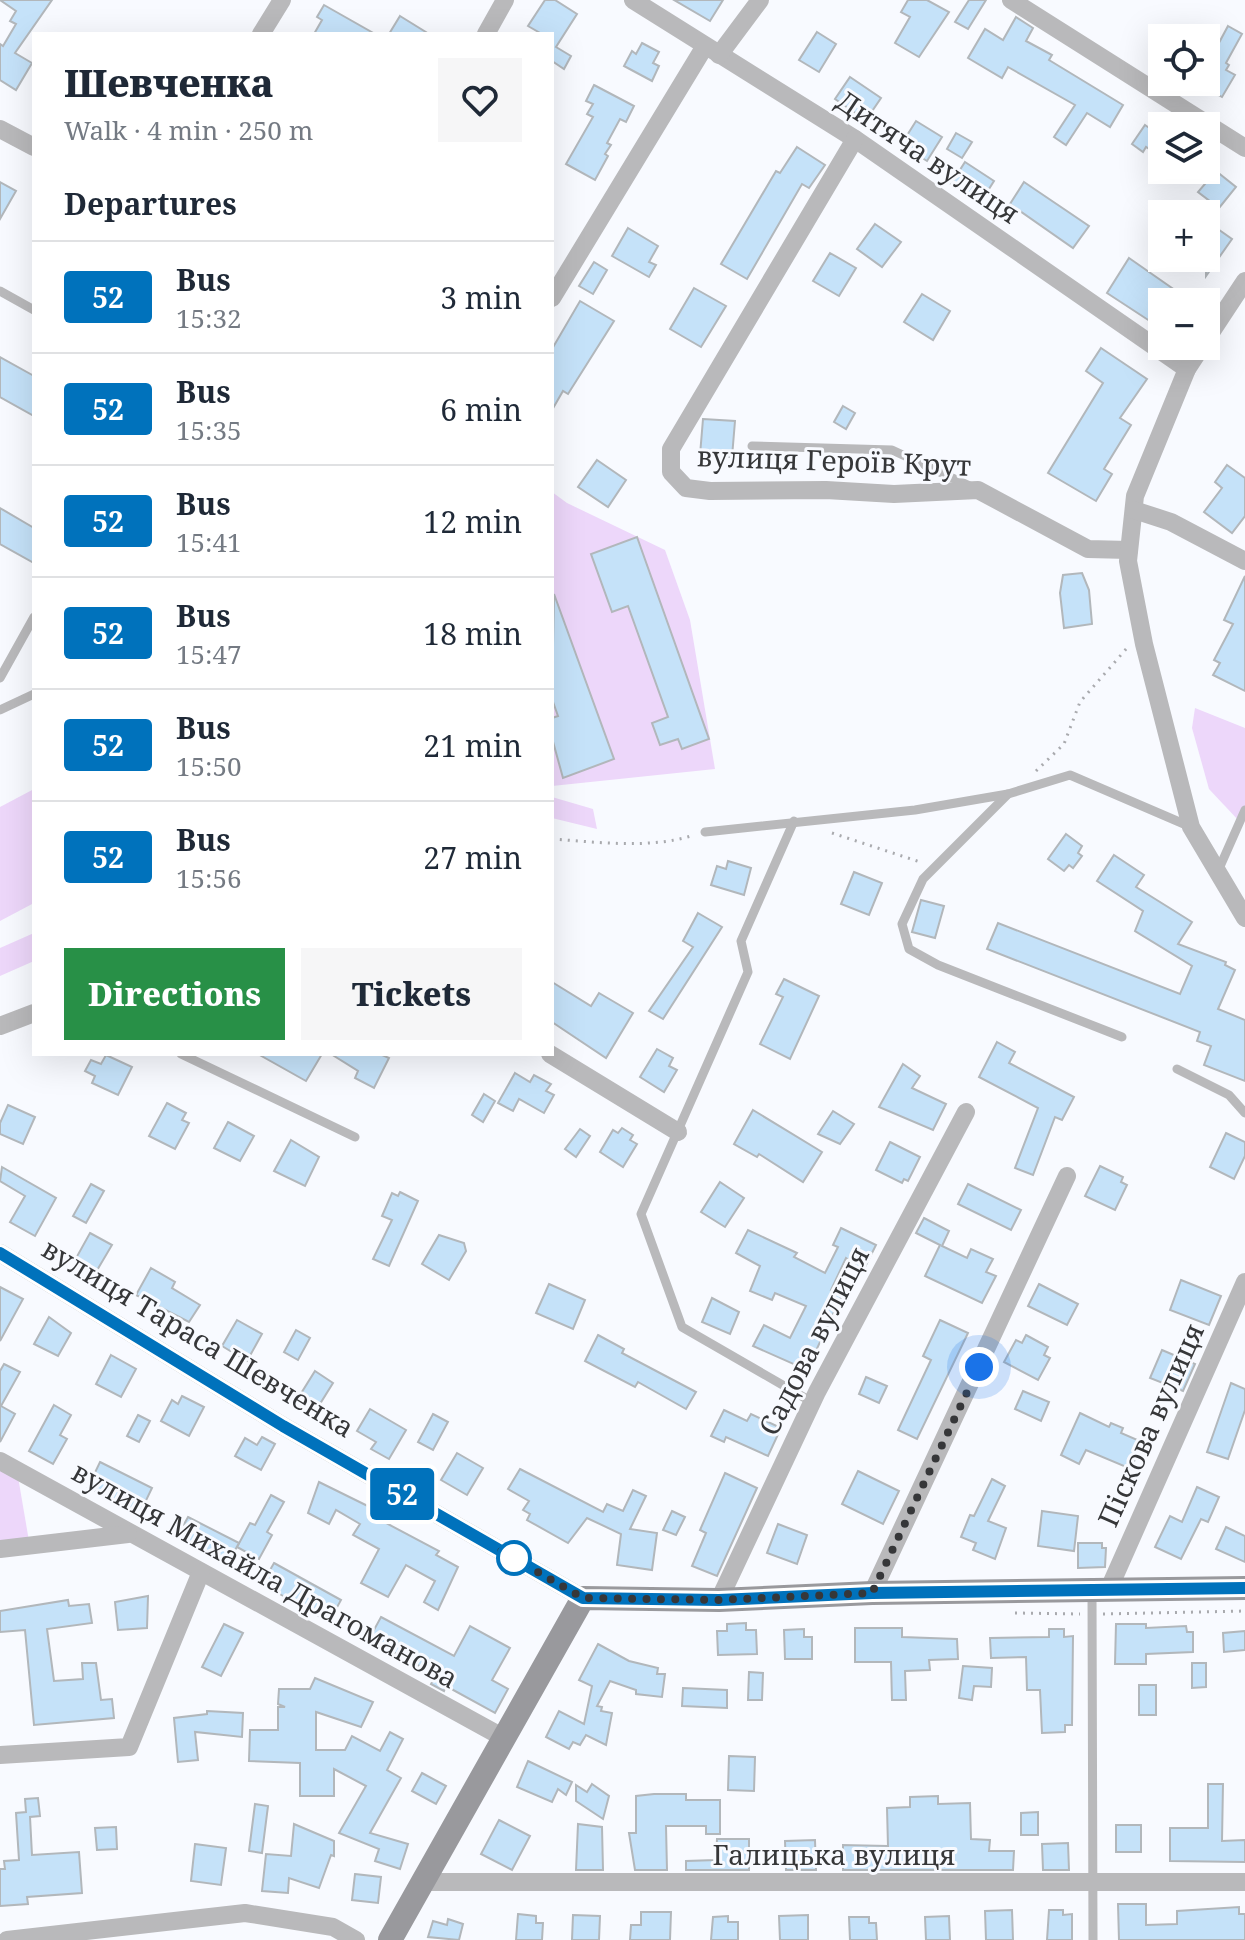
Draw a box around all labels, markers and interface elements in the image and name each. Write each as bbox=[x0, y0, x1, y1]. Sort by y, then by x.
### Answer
map controls bbox=[1148, 24, 1220, 360]
button: locate bbox=[1148, 24, 1220, 96]
text: Шевченка bbox=[64, 56, 274, 108]
button: heart bbox=[438, 58, 522, 142]
street label: Дитяча вулиця bbox=[829, 81, 1028, 232]
text: Walk · 4 min · 250 m bbox=[64, 112, 313, 148]
button: layers bbox=[1148, 112, 1220, 184]
text: Departures bbox=[64, 183, 237, 224]
button: + bbox=[1148, 200, 1220, 272]
text: Bus bbox=[176, 259, 231, 300]
text: 3 min bbox=[440, 277, 522, 318]
text: 52 bbox=[92, 278, 124, 316]
button: − bbox=[1148, 288, 1220, 360]
text: 15:32 bbox=[176, 300, 242, 336]
text: Bus bbox=[176, 371, 231, 412]
text: 6 min bbox=[440, 389, 522, 430]
text: 52 bbox=[92, 390, 124, 428]
text: 15:35 bbox=[176, 412, 242, 448]
street label: вулиця Героїв Крут bbox=[696, 436, 972, 484]
text: Bus bbox=[176, 483, 231, 524]
text: 12 min bbox=[423, 501, 522, 542]
text: 52 bbox=[92, 502, 124, 540]
text: 15:41 bbox=[176, 524, 242, 560]
text: Bus bbox=[176, 595, 231, 636]
text: 18 min bbox=[423, 613, 522, 654]
text: 52 bbox=[92, 614, 124, 652]
text: 15:47 bbox=[176, 636, 242, 672]
text: Bus bbox=[176, 707, 231, 748]
text: 21 min bbox=[423, 725, 522, 766]
text: 52 bbox=[92, 726, 124, 764]
text: 15:50 bbox=[176, 748, 242, 784]
text: Bus bbox=[176, 819, 231, 860]
text: 27 min bbox=[423, 837, 522, 878]
text: 52 bbox=[92, 838, 124, 876]
text: 15:56 bbox=[176, 860, 242, 896]
button: Directions bbox=[64, 948, 285, 1040]
button: Tickets bbox=[301, 948, 522, 1040]
street label: вулиця Тараса Шевченка bbox=[35, 1229, 362, 1446]
street label: Садова вулиця bbox=[749, 1240, 877, 1442]
street label: Піскова вулиця bbox=[1088, 1317, 1212, 1532]
your location bbox=[959, 1347, 999, 1387]
street label: вулиця Михайла Драгоманова bbox=[66, 1452, 465, 1696]
line badge: 52 bbox=[366, 1468, 438, 1520]
text: 52 bbox=[386, 1475, 418, 1513]
unlabelled marker bbox=[497, 1541, 531, 1575]
street label: Галицька вулиця bbox=[712, 1835, 956, 1873]

